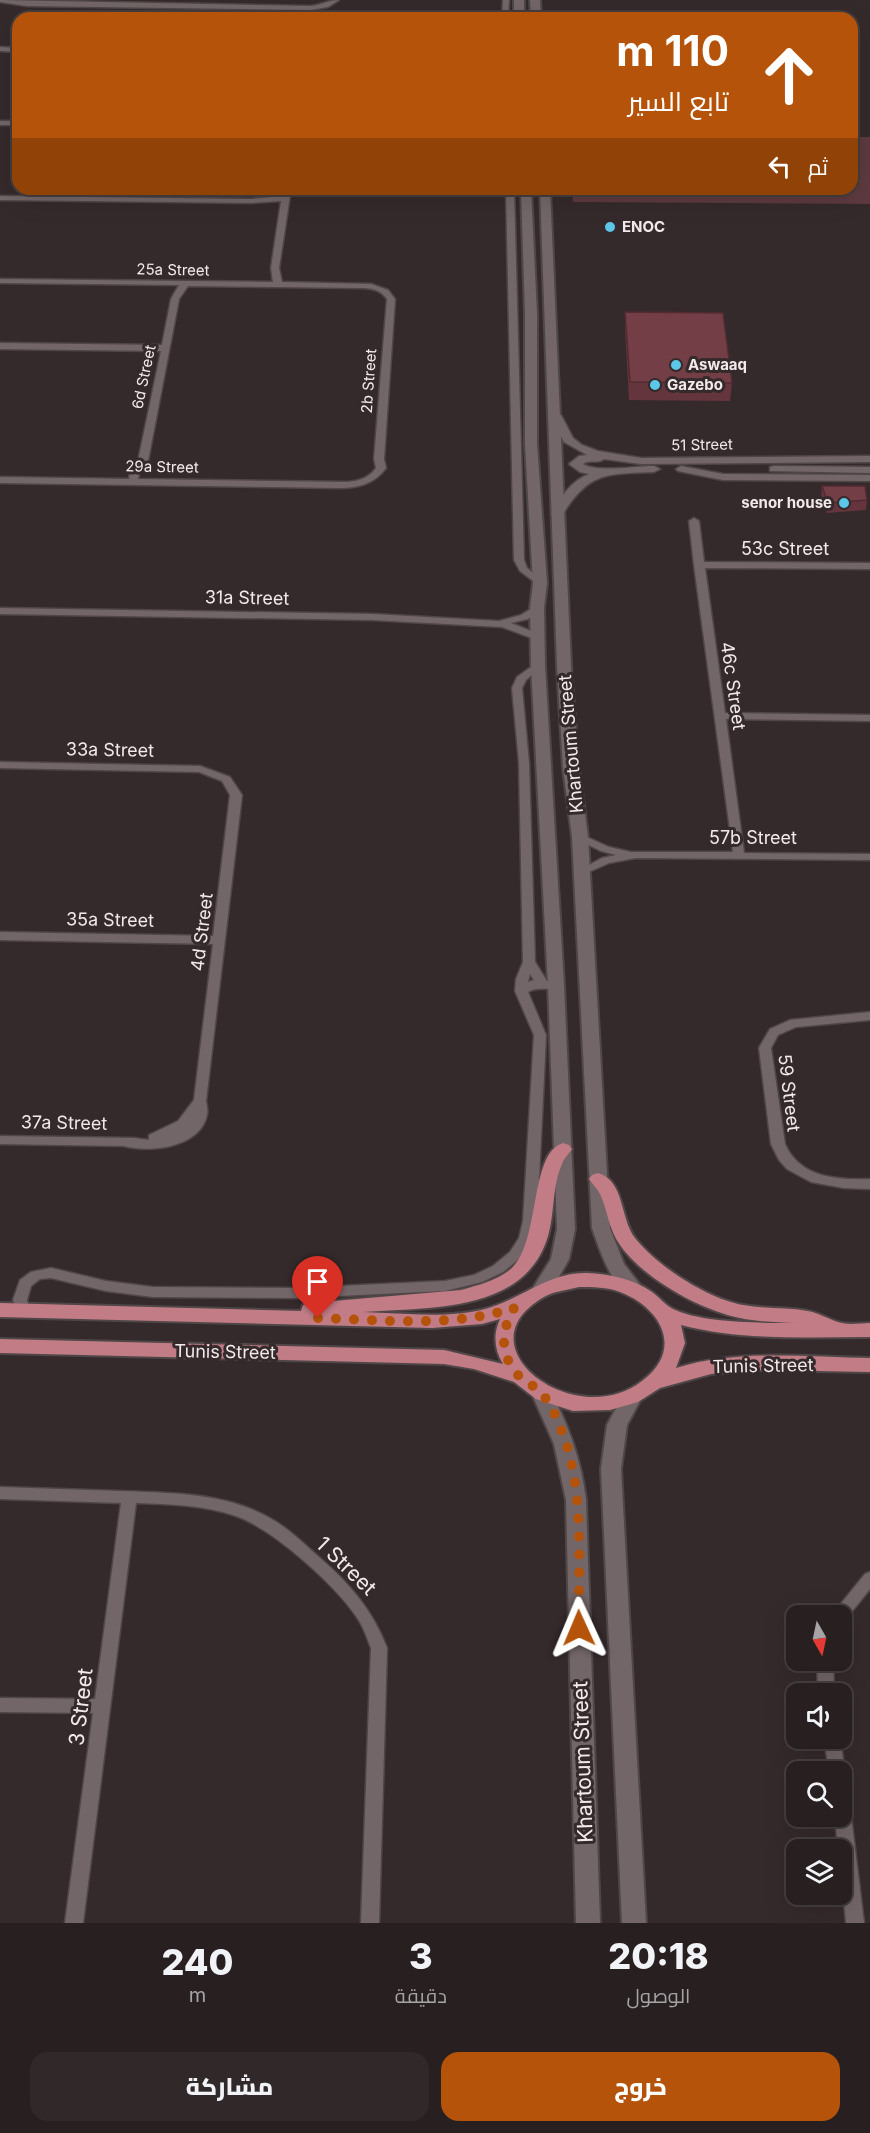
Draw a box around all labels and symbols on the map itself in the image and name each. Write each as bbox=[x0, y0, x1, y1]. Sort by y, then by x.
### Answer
place label: ENOC bbox=[622, 217, 665, 236]
marker: ENOC bbox=[603, 220, 617, 234]
street label: 25a Street bbox=[136, 259, 210, 280]
street label: 6d Street bbox=[127, 343, 160, 411]
street label: 2b Street bbox=[357, 348, 380, 414]
place label: Aswaaq bbox=[688, 355, 747, 374]
marker: Aswaaq bbox=[669, 358, 683, 372]
place label: Gazebo bbox=[667, 375, 723, 394]
marker: Gazebo bbox=[648, 378, 662, 392]
street label: 51 Street bbox=[671, 434, 733, 455]
street label: 29a Street bbox=[125, 456, 199, 477]
place label: senor house bbox=[741, 493, 832, 512]
marker: senor house bbox=[837, 496, 851, 510]
street label: 53c Street bbox=[741, 538, 829, 559]
street label: 31a Street bbox=[205, 586, 289, 609]
street label: 46c Street bbox=[717, 640, 750, 732]
street label: Khartoum Street bbox=[554, 674, 587, 814]
street label: 33a Street bbox=[66, 738, 154, 761]
street label: 57b Street bbox=[709, 827, 797, 848]
street label: 4d Street bbox=[186, 892, 217, 972]
street label: 35a Street bbox=[66, 908, 154, 931]
street label: 59 Street bbox=[774, 1053, 805, 1133]
street label: 37a Street bbox=[21, 1111, 108, 1134]
pin bbox=[292, 1256, 343, 1318]
street label: Tunis Street bbox=[174, 1340, 276, 1363]
street label: Tunis Street bbox=[712, 1354, 814, 1377]
street label: 1 Street bbox=[311, 1531, 382, 1600]
position arrow bbox=[547, 1596, 611, 1660]
north arrow bbox=[786, 1605, 852, 1671]
street label: 3 Street bbox=[63, 1667, 98, 1747]
street label: Khartoum Street bbox=[567, 1681, 598, 1843]

